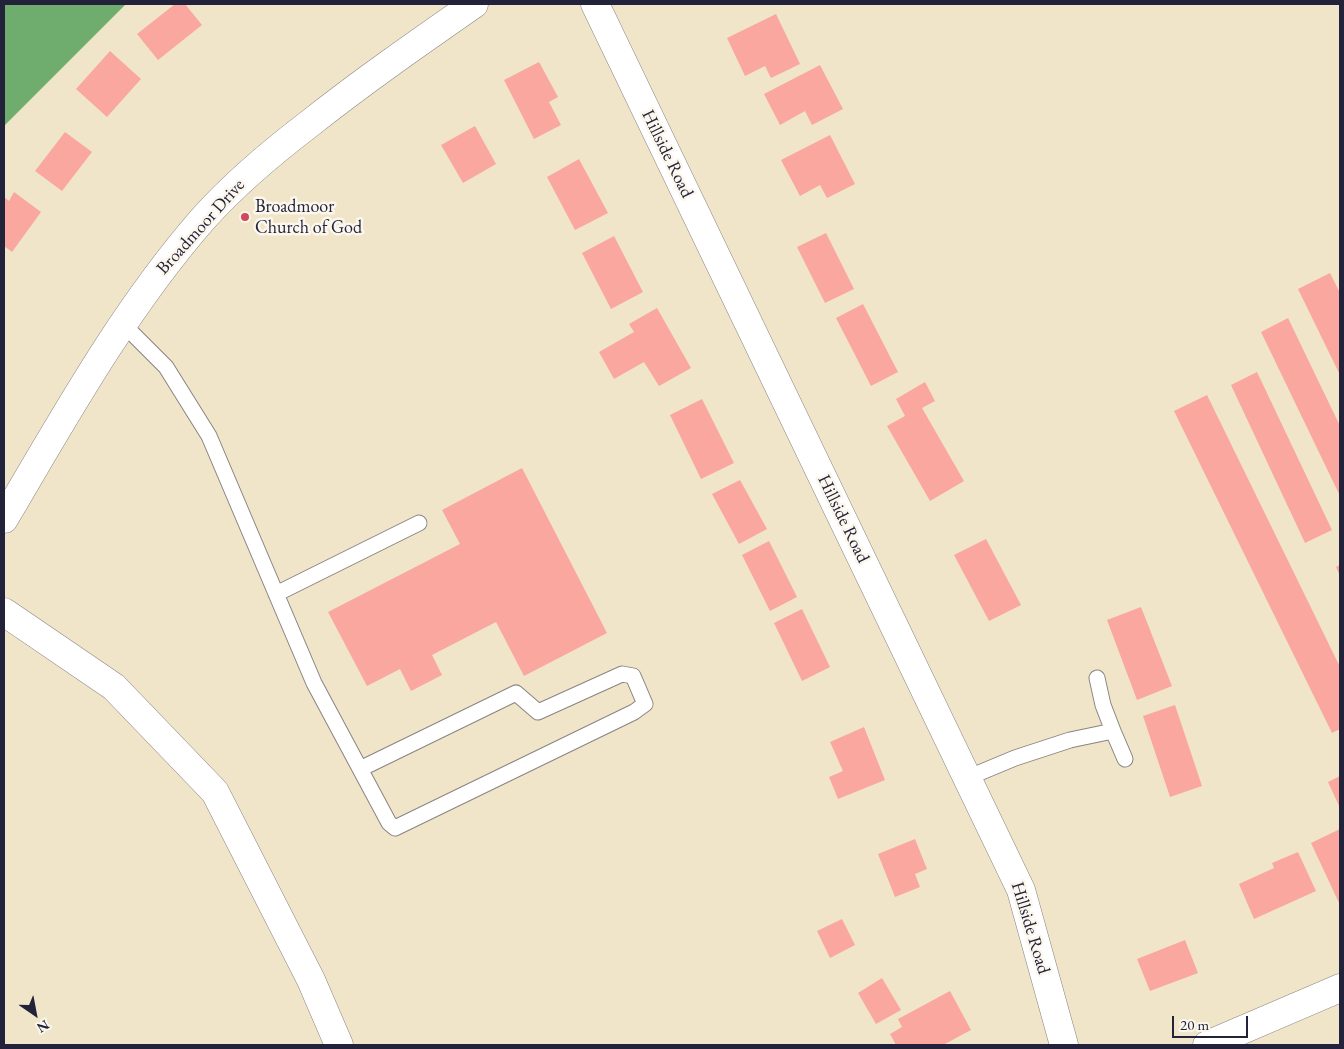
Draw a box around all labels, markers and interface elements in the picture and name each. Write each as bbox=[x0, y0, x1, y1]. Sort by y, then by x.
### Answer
street label: Hillside Road bbox=[636, 106, 698, 202]
street label: Broadmoor Drive bbox=[152, 175, 250, 279]
place label: Broadmoor Church of God bbox=[255, 196, 362, 238]
marker: Broadmoor Church of God bbox=[239, 211, 251, 223]
street label: Hillside Road bbox=[812, 471, 874, 567]
street label: Hillside Road bbox=[1006, 879, 1054, 977]
north arrow bbox=[10, 989, 60, 1039]
scale bar bbox=[1174, 1006, 1250, 1038]
text: 20 m bbox=[1180, 1015, 1209, 1034]
text: N bbox=[34, 1016, 53, 1037]

